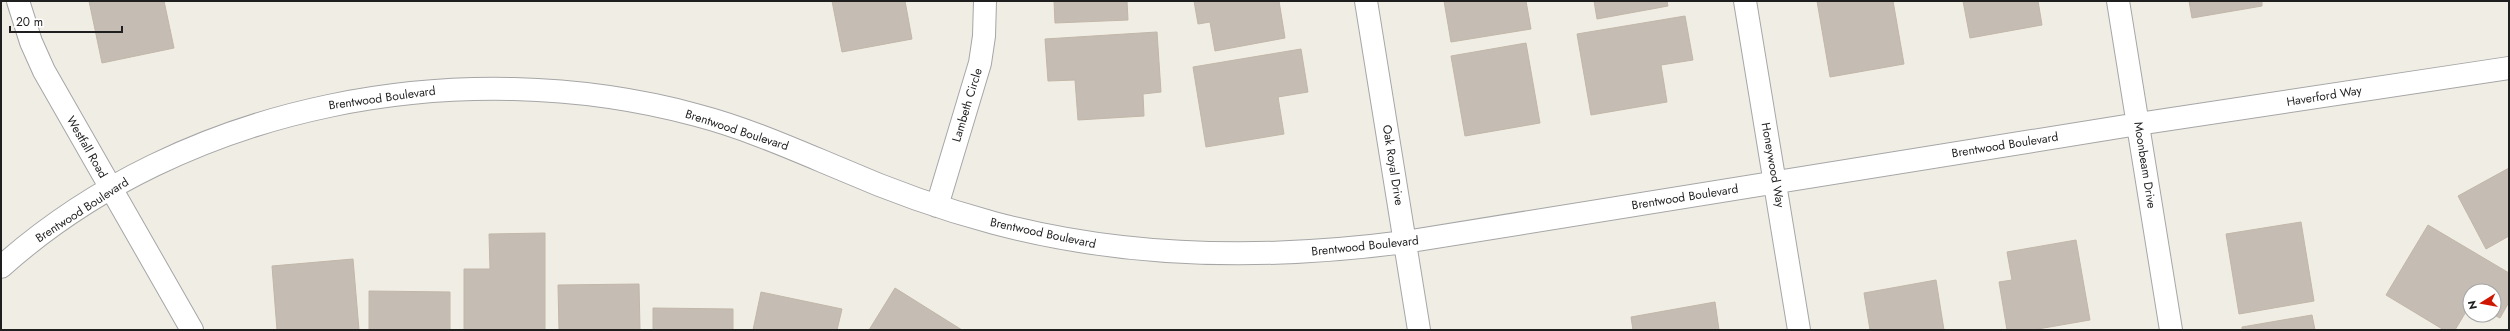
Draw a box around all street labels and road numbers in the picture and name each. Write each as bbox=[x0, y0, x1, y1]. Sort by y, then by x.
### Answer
street label: Lambeth Circle bbox=[947, 66, 987, 144]
street label: Haverford Way bbox=[2285, 81, 2364, 111]
street label: Brentwood Boulevard bbox=[327, 82, 437, 114]
street label: Brentwood Boulevard bbox=[683, 105, 791, 155]
street label: Westfall Road bbox=[62, 113, 112, 181]
street label: Moonbeam Drive bbox=[2129, 120, 2161, 210]
street label: Honeywood Way bbox=[1757, 121, 1789, 210]
street label: Oak Royal Drive bbox=[1378, 123, 1408, 207]
street label: Brentwood Boulevard bbox=[1950, 128, 2060, 162]
street label: Brentwood Boulevard bbox=[32, 173, 132, 247]
street label: Brentwood Boulevard bbox=[1630, 180, 1740, 214]
street label: Brentwood Boulevard bbox=[988, 213, 1098, 253]
street label: Brentwood Boulevard bbox=[1310, 231, 1420, 261]

